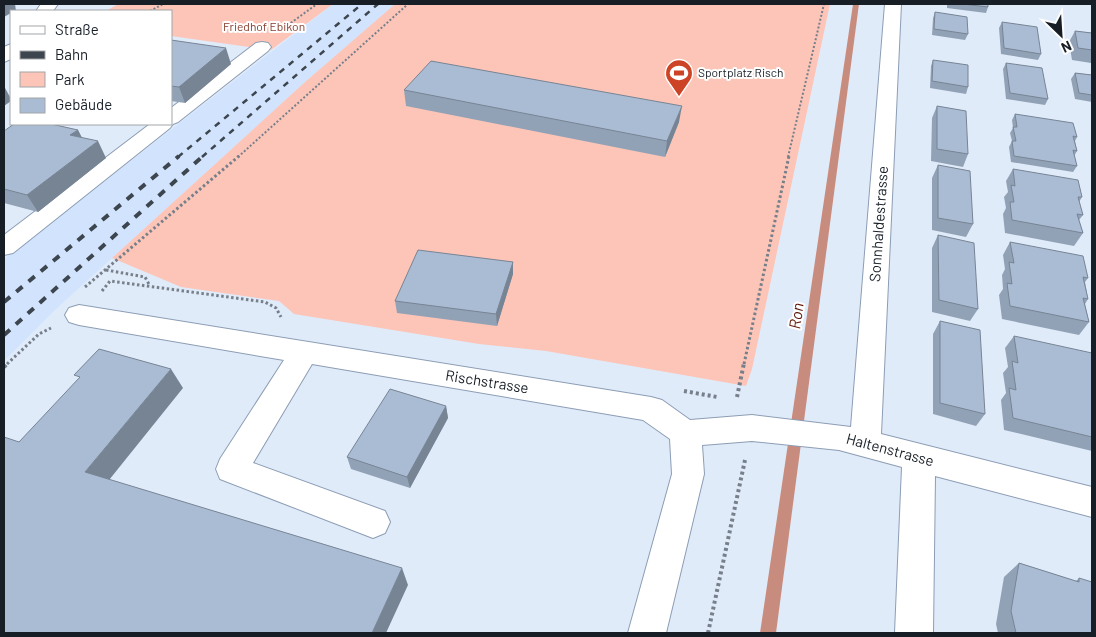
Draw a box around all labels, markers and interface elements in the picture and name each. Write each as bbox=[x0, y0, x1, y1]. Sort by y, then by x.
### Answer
legend bbox=[10, 10, 172, 125]
north arrow bbox=[1036, 10, 1086, 60]
park label: Friedhof Ebikon bbox=[223, 19, 305, 33]
text: Straße bbox=[55, 20, 99, 38]
text: N bbox=[1059, 38, 1075, 57]
text: Bahn bbox=[55, 45, 88, 63]
sports icon: Sportplatz Risch bbox=[664, 58, 694, 97]
place label: Sportplatz Risch bbox=[698, 65, 783, 79]
text: Park bbox=[55, 70, 85, 88]
text: Gebäude bbox=[55, 95, 112, 113]
street label: Sonnhaldestrasse bbox=[865, 165, 891, 283]
water label: Ron bbox=[784, 302, 807, 330]
street label: Rischstrasse bbox=[444, 366, 530, 396]
street label: Haltenstrasse bbox=[844, 429, 936, 469]

